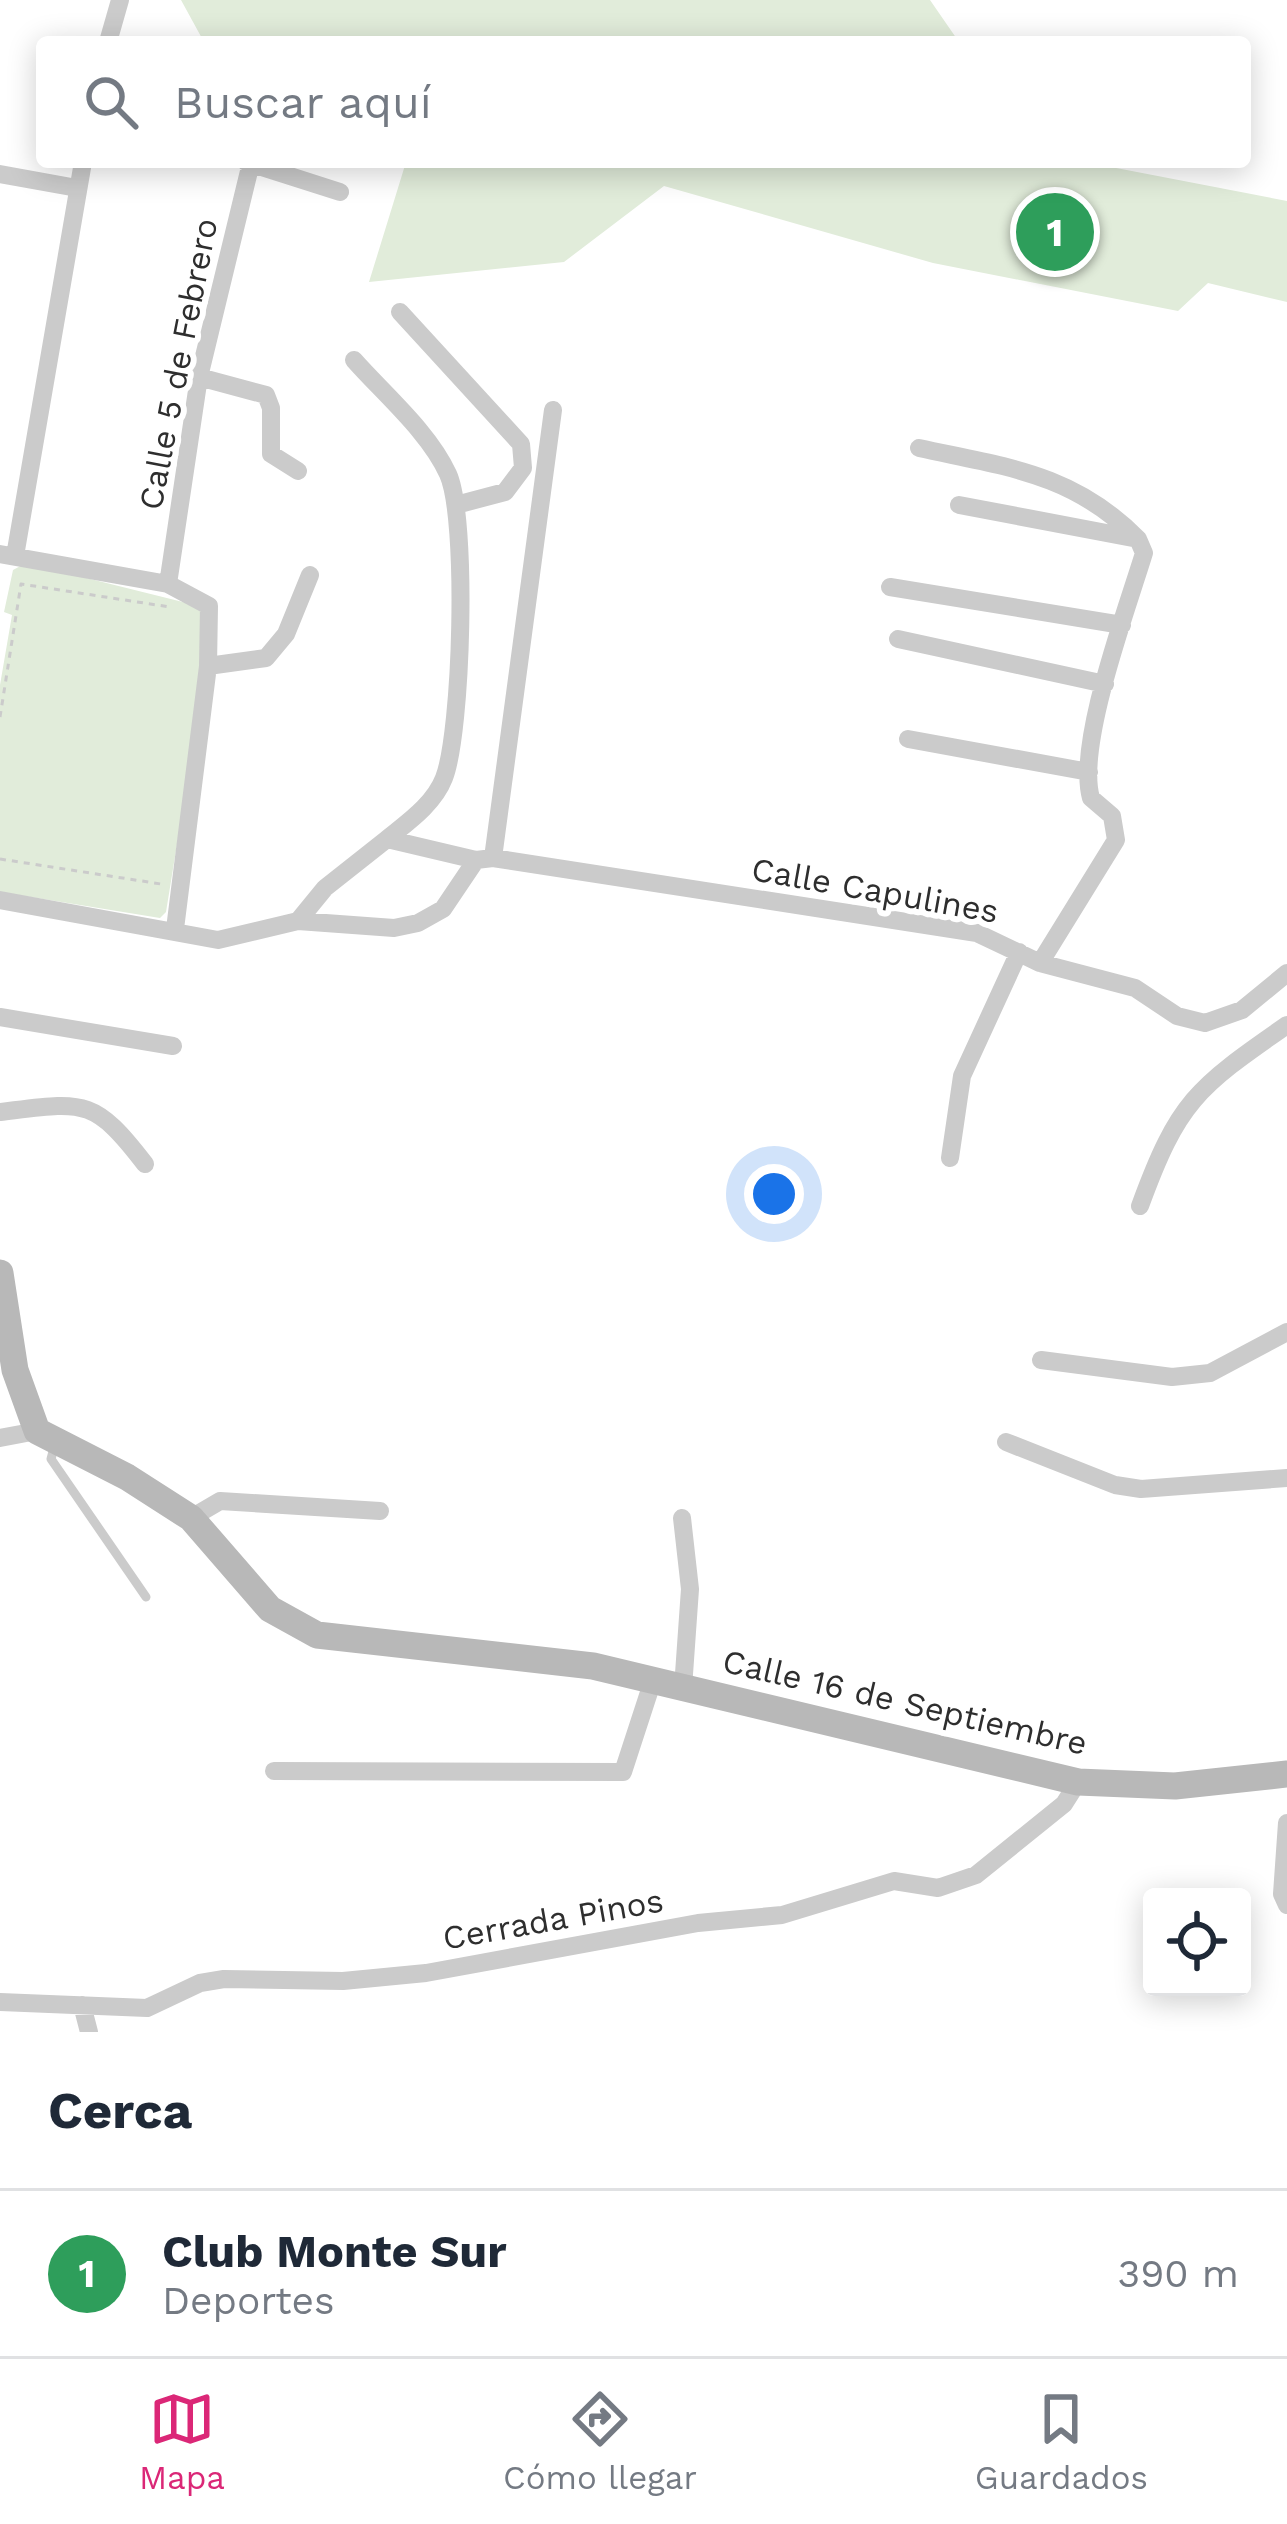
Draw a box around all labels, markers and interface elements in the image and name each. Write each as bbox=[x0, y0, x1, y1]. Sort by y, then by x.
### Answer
search box bbox=[36, 36, 1251, 168]
icon: search bbox=[78, 69, 144, 135]
text: Buscar aquí bbox=[174, 76, 432, 129]
pin: 1 bbox=[1016, 187, 1094, 277]
street label: Calle 5 de Febrero bbox=[131, 215, 225, 513]
street label: Calle Capulines bbox=[749, 849, 1001, 931]
your location bbox=[744, 1164, 804, 1224]
street label: Calle 16 de Septiembre bbox=[719, 1641, 1091, 1763]
street label: Cerrada Pinos bbox=[440, 1880, 666, 1958]
map controls bbox=[1143, 1888, 1251, 1996]
button: locate bbox=[1143, 1888, 1251, 1996]
text: Cerca bbox=[48, 2081, 192, 2140]
text: Club Monte Sur bbox=[162, 2225, 507, 2278]
text: 1 bbox=[79, 2251, 95, 2296]
text: 390 m bbox=[1117, 2251, 1239, 2296]
text: Deportes bbox=[162, 2278, 335, 2323]
tab: Mapa bbox=[139, 2386, 225, 2497]
tab: Cómo llegar bbox=[503, 2386, 697, 2497]
tab: Guardados bbox=[975, 2386, 1148, 2497]

